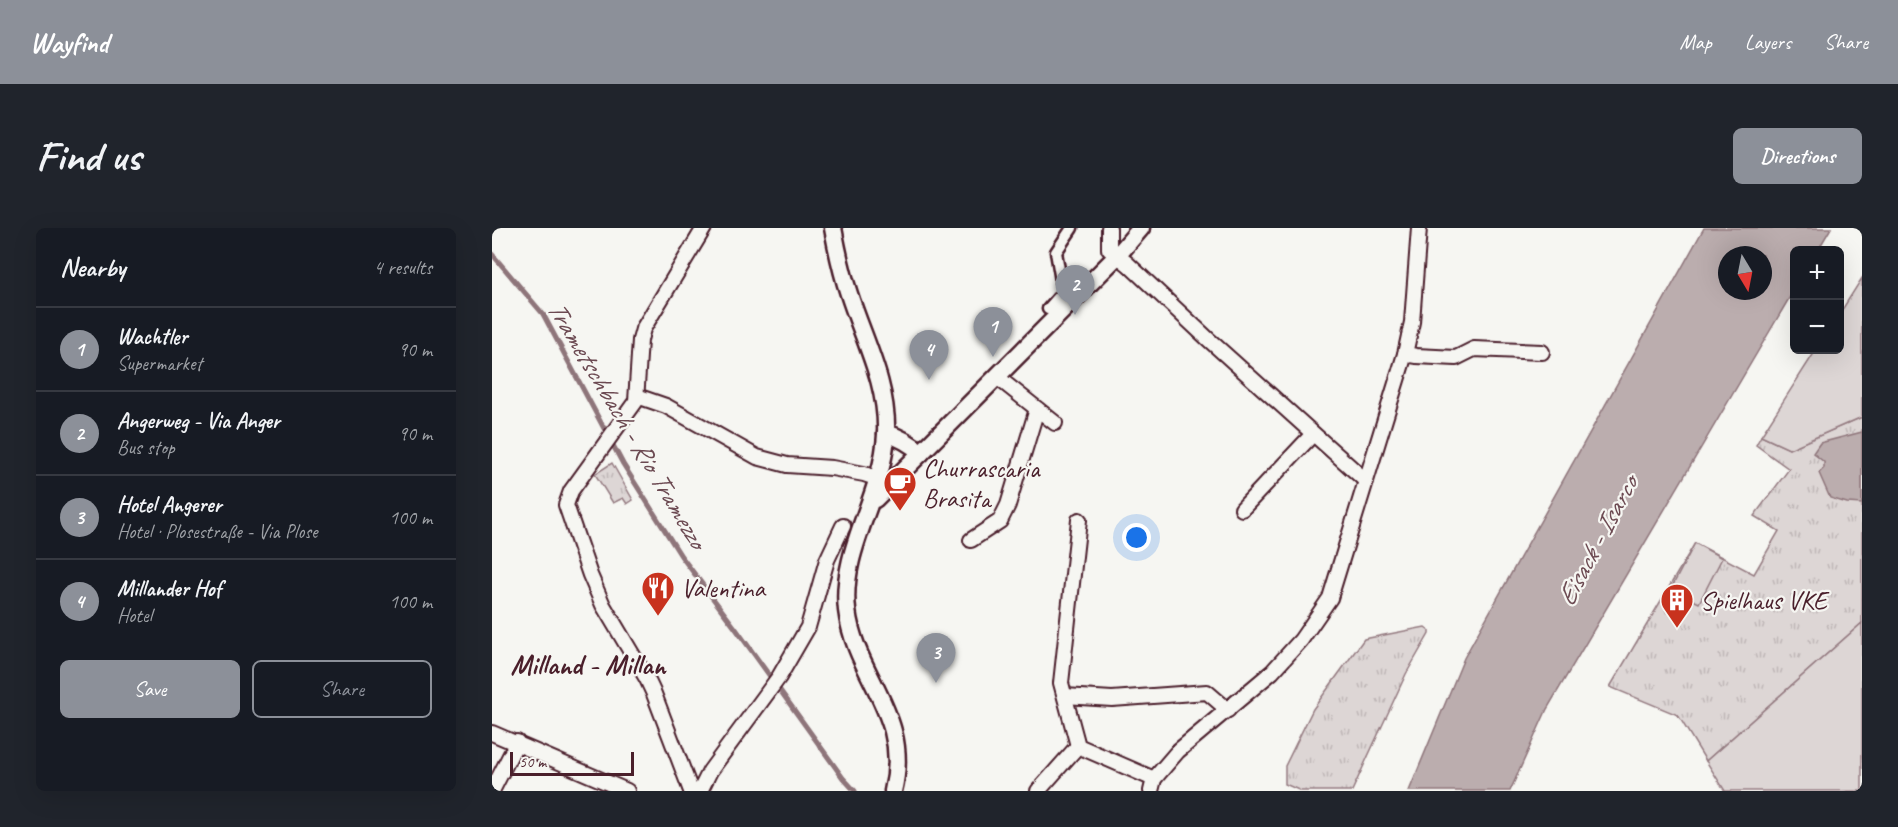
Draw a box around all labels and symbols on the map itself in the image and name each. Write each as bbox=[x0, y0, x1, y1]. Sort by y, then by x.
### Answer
north arrow bbox=[1718, 246, 1772, 300]
pin: 2 bbox=[1056, 266, 1094, 315]
water label: Trametschbach - Rio Tramezzo bbox=[540, 294, 717, 558]
pin: 1 bbox=[974, 308, 1012, 357]
pin: 4 bbox=[910, 330, 948, 380]
place label: Churrascaria Brasita bbox=[923, 452, 1041, 515]
cafe icon: Churrascaria Brasita bbox=[882, 465, 918, 512]
water label: Eisack - Isarco bbox=[1549, 467, 1647, 611]
your location bbox=[1122, 523, 1151, 552]
restaurant icon: Valentina bbox=[640, 570, 676, 617]
place label: Valentina bbox=[681, 572, 767, 605]
building icon: Spielhaus VKE bbox=[1659, 582, 1695, 629]
place label: Spielhaus VKE bbox=[1700, 584, 1830, 617]
pin: 3 bbox=[916, 634, 956, 683]
district label: Milland - Millan bbox=[511, 647, 668, 682]
scale bar bbox=[510, 749, 634, 776]

